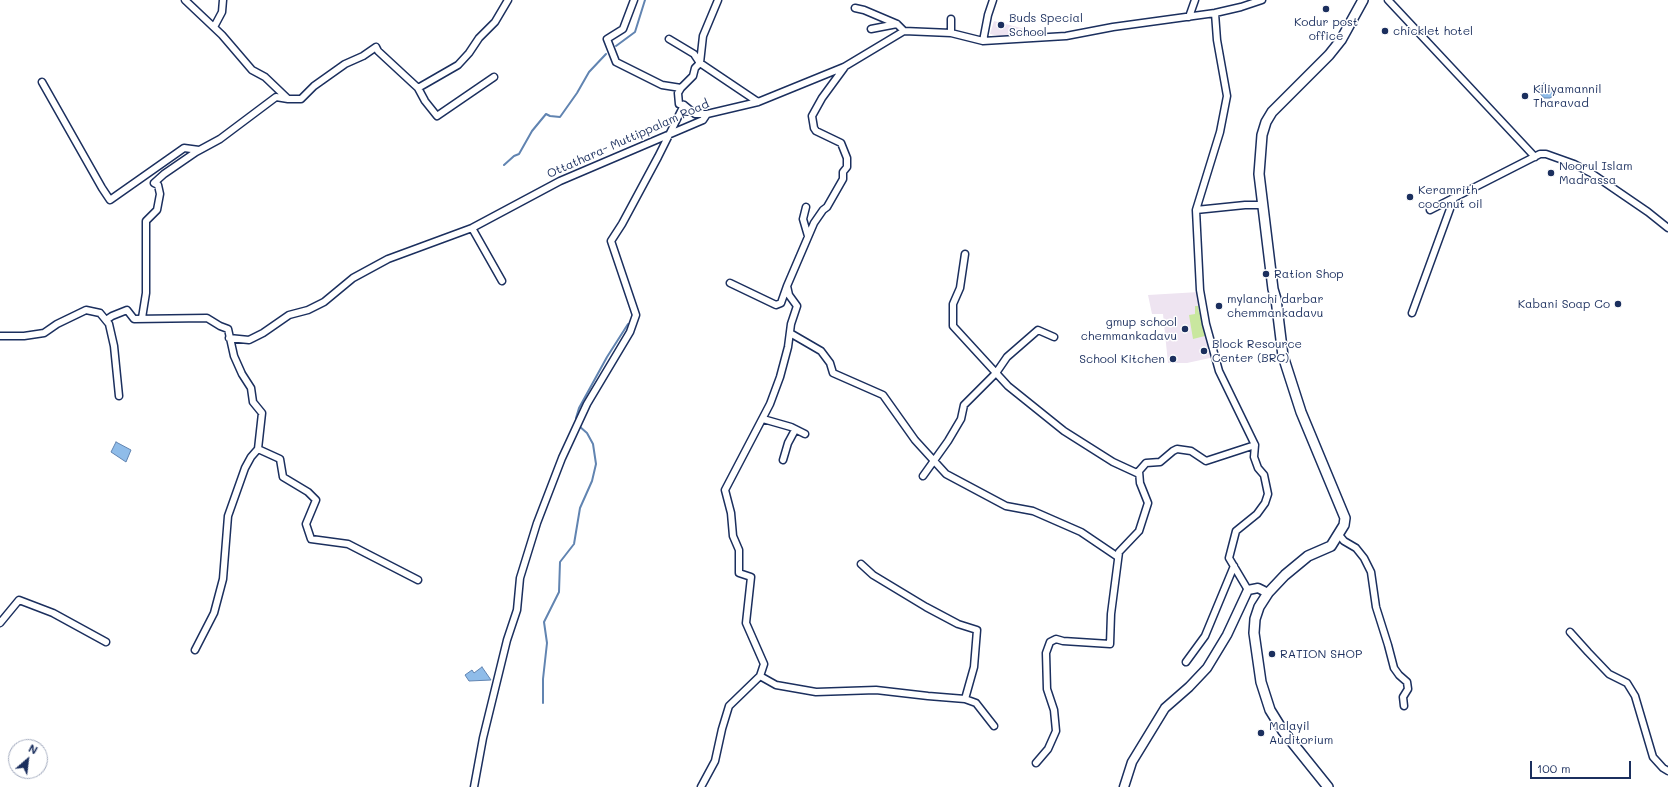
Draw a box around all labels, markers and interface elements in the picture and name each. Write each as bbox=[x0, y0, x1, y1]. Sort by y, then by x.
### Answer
marker: Kodur post office bbox=[1321, 4, 1331, 14]
place label: Buds Special School bbox=[1009, 11, 1083, 39]
place label: Kodur post office bbox=[1294, 15, 1358, 43]
marker: Buds Special School bbox=[996, 20, 1006, 30]
place label: chicklet hotel bbox=[1393, 24, 1473, 38]
marker: chicklet hotel bbox=[1380, 26, 1390, 36]
place label: Kiliyamannil Tharavad bbox=[1533, 82, 1601, 110]
marker: Kiliyamannil Tharavad bbox=[1520, 91, 1530, 101]
street label: Ottathara- Muttippalam Road bbox=[545, 97, 711, 181]
place label: Noorul Islam Madrassa bbox=[1559, 159, 1633, 187]
marker: Noorul Islam Madrassa bbox=[1546, 168, 1556, 178]
place label: Keramrith coconut oil bbox=[1418, 183, 1482, 211]
marker: Keramrith coconut oil bbox=[1405, 192, 1415, 202]
place label: Ration Shop bbox=[1274, 267, 1344, 281]
marker: Ration Shop bbox=[1261, 269, 1271, 279]
place label: mylanchi darbar chemmankadavu bbox=[1227, 292, 1324, 320]
place label: Kabani Soap Co bbox=[1518, 297, 1610, 311]
marker: Kabani Soap Co bbox=[1613, 299, 1623, 309]
marker: mylanchi darbar chemmankadavu bbox=[1214, 301, 1224, 311]
place label: gmup school chemmankadavu bbox=[1081, 315, 1177, 343]
marker: gmup school chemmankadavu bbox=[1180, 324, 1190, 334]
place label: Block Resource Center (BRC) bbox=[1212, 337, 1302, 365]
marker: Block Resource Center (BRC) bbox=[1199, 346, 1209, 356]
place label: School Kitchen bbox=[1079, 352, 1165, 366]
marker: School Kitchen bbox=[1168, 354, 1178, 364]
place label: RATION SHOP bbox=[1280, 647, 1362, 661]
marker: RATION SHOP bbox=[1267, 649, 1277, 659]
place label: Malayil Auditorium bbox=[1269, 719, 1333, 747]
marker: Malayil Auditorium bbox=[1256, 728, 1266, 738]
north arrow bbox=[8, 739, 48, 779]
text: N bbox=[26, 740, 41, 757]
scale bar bbox=[1532, 753, 1633, 779]
text: 100 m bbox=[1537, 760, 1571, 776]

